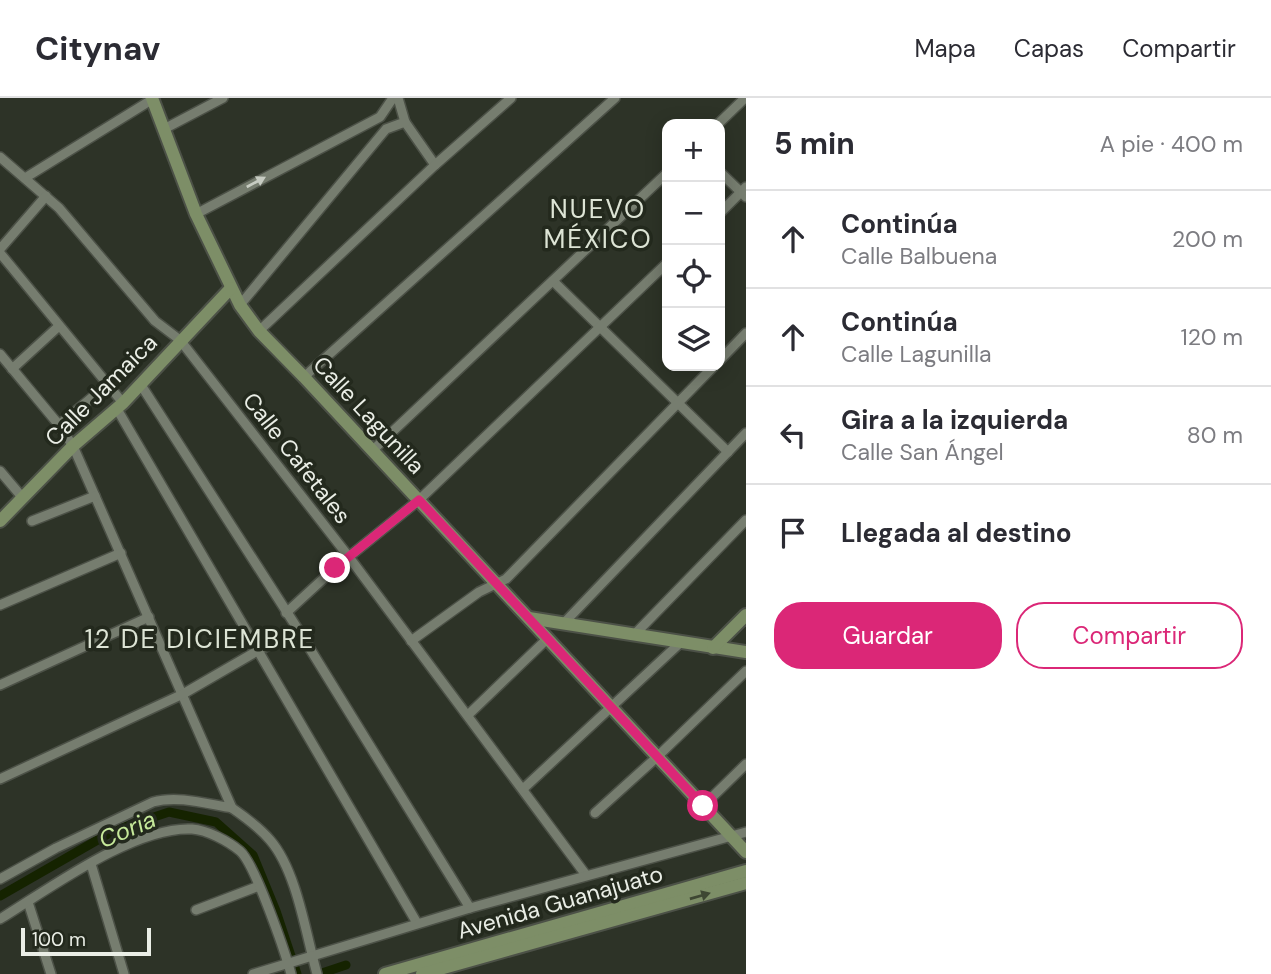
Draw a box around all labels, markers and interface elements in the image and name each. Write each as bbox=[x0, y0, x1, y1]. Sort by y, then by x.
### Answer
text: Citynav bbox=[35, 27, 160, 70]
text: Mapa bbox=[914, 33, 976, 64]
text: Capas bbox=[1014, 33, 1084, 64]
text: Compartir bbox=[1122, 33, 1236, 64]
map controls bbox=[662, 119, 725, 371]
button: + bbox=[662, 119, 725, 182]
text: 5 min bbox=[774, 124, 855, 163]
text: A pie · 400 m bbox=[1100, 129, 1243, 159]
one-way arrow bbox=[246, 176, 266, 188]
button: − bbox=[662, 182, 725, 245]
district label: NUEVO MÉXICO bbox=[543, 192, 653, 256]
text: Continúa bbox=[841, 207, 958, 241]
icon: ahead bbox=[774, 220, 812, 258]
text: 200 m bbox=[1172, 224, 1243, 254]
text: Calle Balbuena bbox=[841, 241, 997, 271]
button: locate bbox=[662, 245, 725, 308]
text: Continúa bbox=[841, 305, 958, 339]
button: layers bbox=[662, 308, 725, 371]
icon: ahead bbox=[774, 318, 812, 356]
text: 120 m bbox=[1180, 322, 1243, 352]
street label: Calle Jamaica bbox=[39, 328, 163, 452]
text: Calle Lagunilla bbox=[841, 339, 992, 369]
street label: Calle Lagunilla bbox=[307, 350, 431, 480]
street label: Calle Cafetales bbox=[236, 386, 358, 530]
text: Gira a la izquierda bbox=[841, 403, 1068, 437]
icon: left bbox=[774, 416, 812, 454]
text: 80 m bbox=[1187, 420, 1243, 450]
text: Calle San Ángel bbox=[841, 437, 1004, 467]
icon: arrive bbox=[774, 514, 812, 552]
text: Llegada al destino bbox=[841, 516, 1072, 550]
route end bbox=[319, 552, 350, 583]
button: Guardar bbox=[774, 602, 1002, 669]
button: Compartir bbox=[1016, 602, 1243, 669]
district label: 12 DE DICIEMBRE bbox=[85, 622, 315, 656]
route start bbox=[687, 790, 718, 821]
water label: Coria bbox=[94, 803, 160, 855]
street label: Avenida Guanajuato bbox=[454, 858, 666, 946]
one-way arrow bbox=[689, 890, 710, 900]
scale bar bbox=[21, 925, 150, 957]
text: 100 m bbox=[32, 927, 86, 952]

